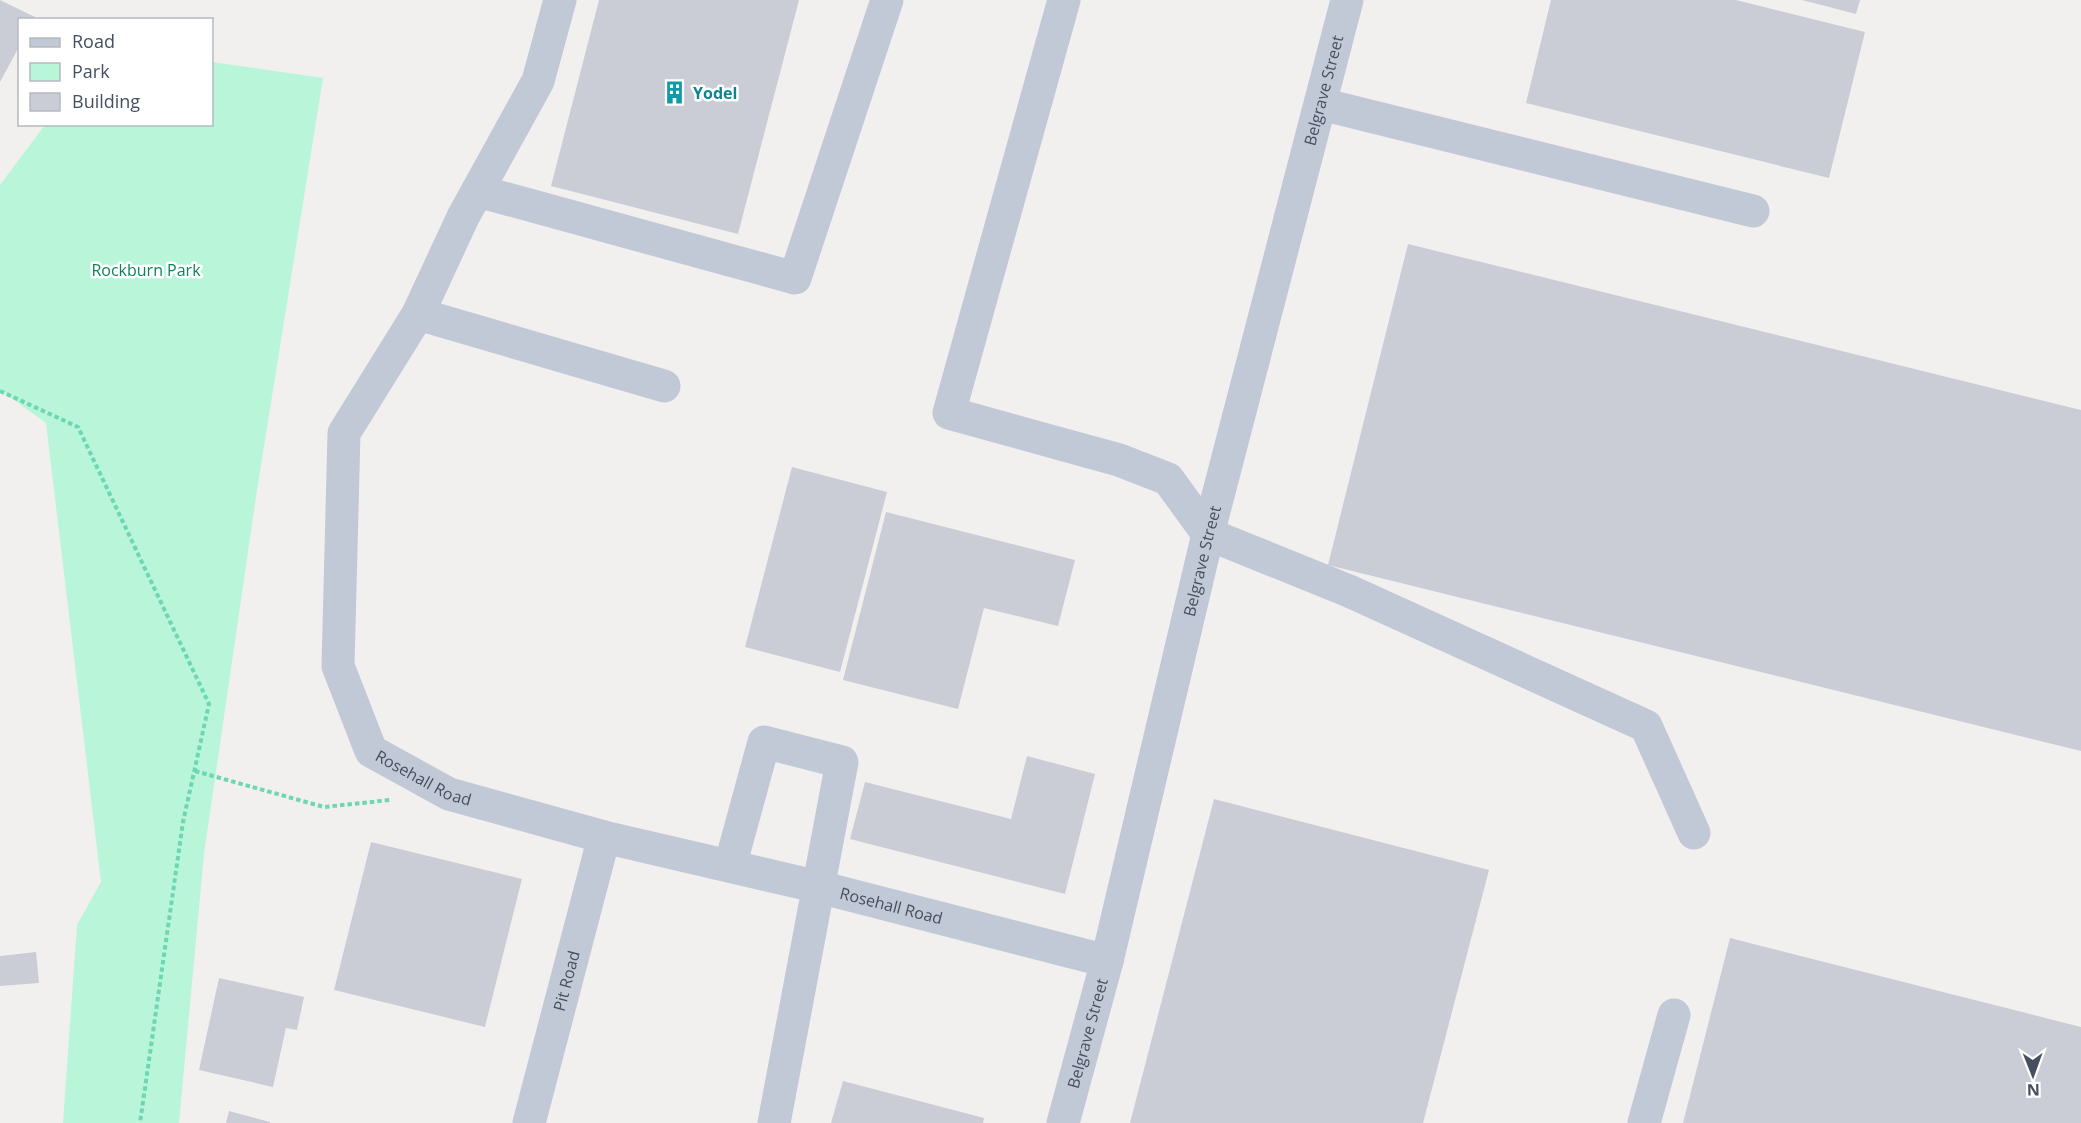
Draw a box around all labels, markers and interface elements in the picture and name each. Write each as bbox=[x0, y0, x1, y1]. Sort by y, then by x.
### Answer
legend bbox=[18, 18, 213, 126]
text: Road bbox=[72, 29, 115, 53]
street label: Belgrave Street bbox=[1299, 33, 1348, 148]
text: Park bbox=[72, 59, 110, 83]
building icon: Yodel bbox=[662, 80, 688, 106]
place label: Yodel bbox=[693, 82, 737, 104]
text: Building bbox=[72, 89, 140, 113]
park label: Rockburn Park bbox=[91, 259, 201, 281]
street label: Belgrave Street bbox=[1178, 503, 1226, 619]
street label: Rosehall Road bbox=[372, 745, 474, 811]
street label: Rosehall Road bbox=[838, 882, 945, 929]
street label: Pit Road bbox=[548, 948, 585, 1013]
street label: Belgrave Street bbox=[1062, 975, 1113, 1091]
north arrow bbox=[2003, 1045, 2063, 1105]
text: N bbox=[2027, 1079, 2040, 1101]

